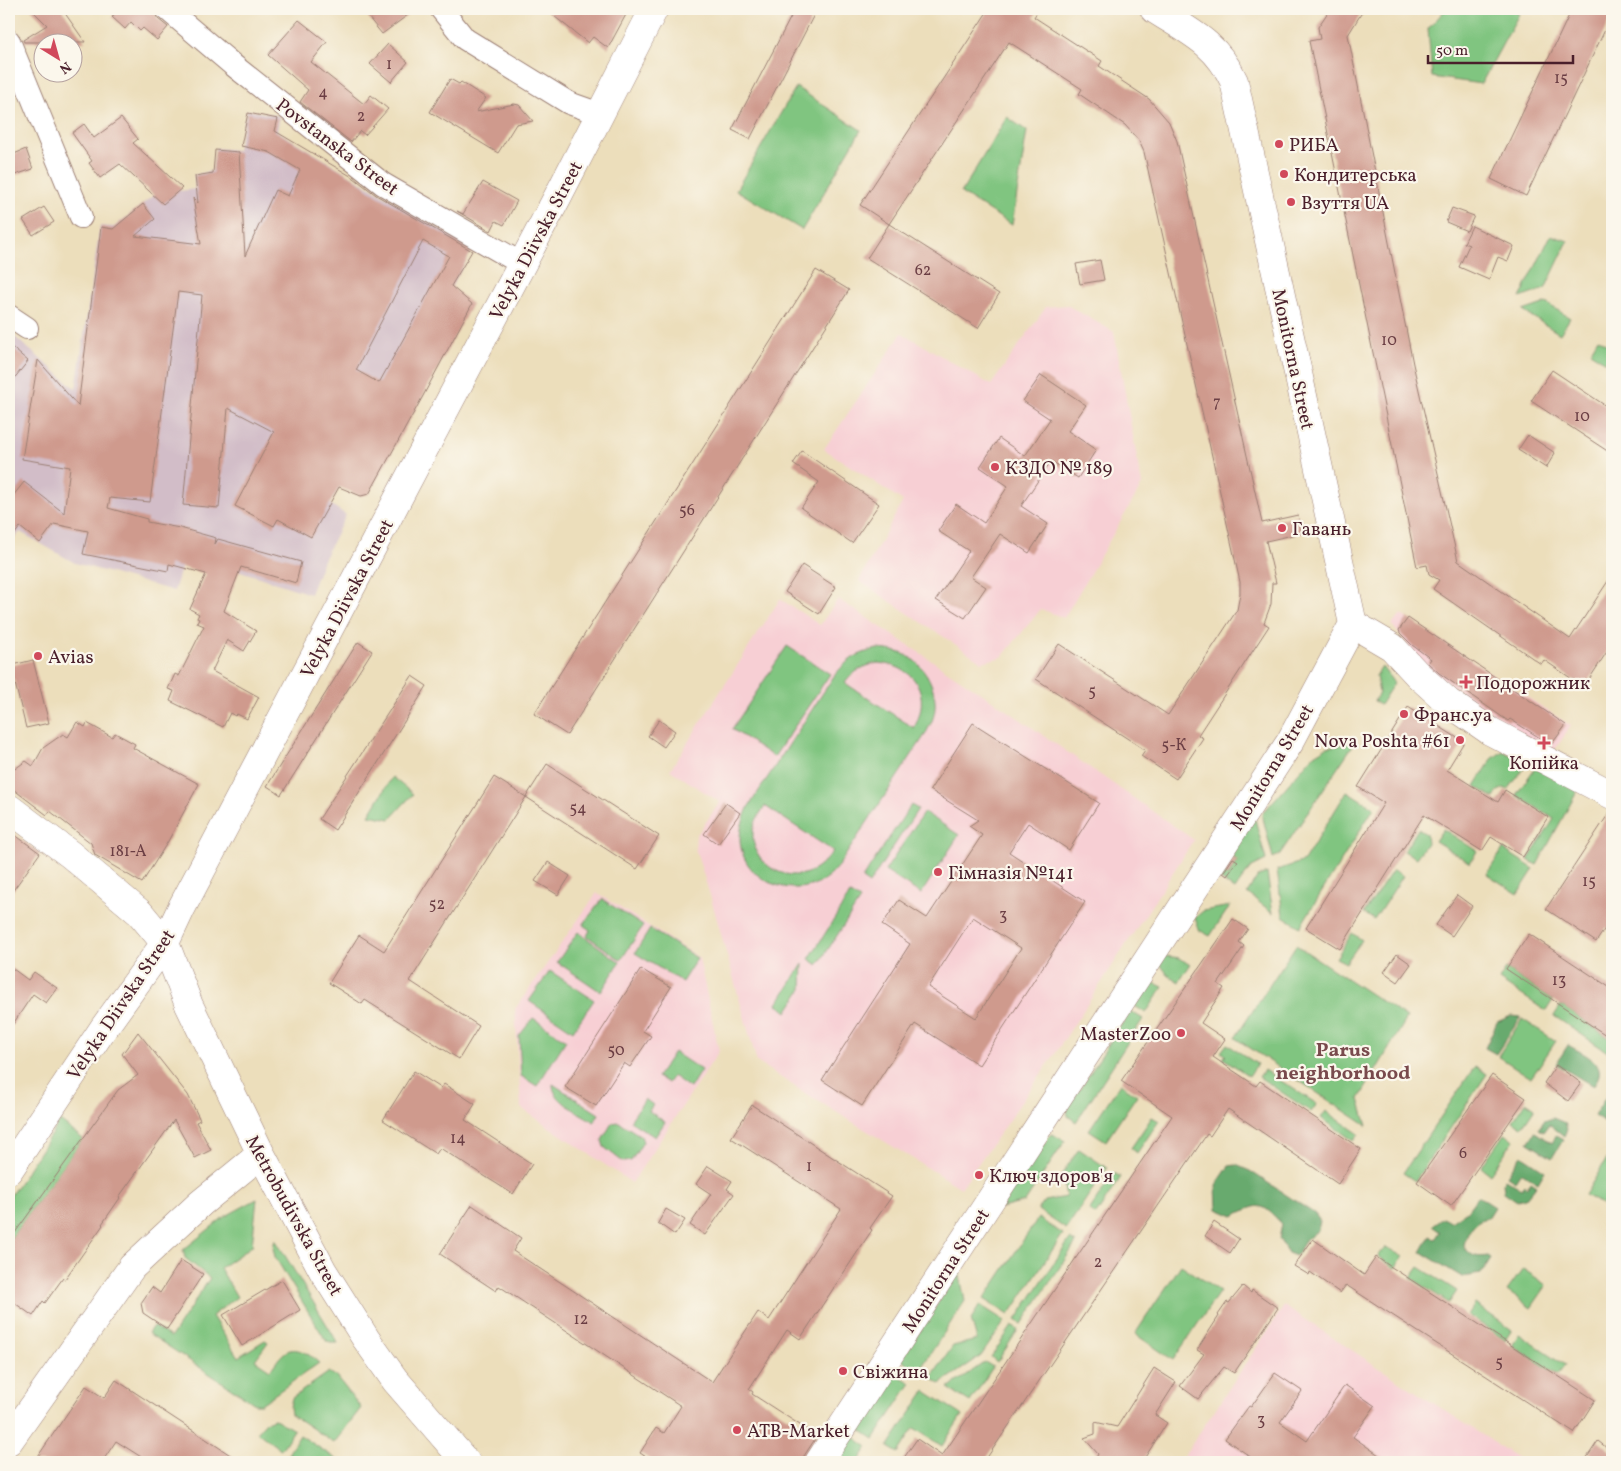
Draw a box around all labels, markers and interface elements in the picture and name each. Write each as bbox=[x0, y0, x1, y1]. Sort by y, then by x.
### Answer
north arrow bbox=[32, 32, 82, 82]
scale bar bbox=[1428, 32, 1574, 64]
text: 50 m bbox=[1436, 41, 1468, 62]
house number: 1 bbox=[386, 54, 392, 76]
text: N bbox=[55, 57, 75, 78]
house number: 15 bbox=[1554, 68, 1568, 90]
house number: 4 bbox=[318, 82, 328, 104]
street label: Povstanska Street bbox=[270, 93, 404, 203]
house number: 2 bbox=[357, 106, 365, 128]
place label: РИБА bbox=[1289, 133, 1339, 159]
marker: РИБА bbox=[1273, 138, 1285, 150]
street label: Velyka Diivska Street bbox=[484, 157, 590, 325]
place label: Кондитерська bbox=[1294, 163, 1417, 189]
marker: Кондитерська bbox=[1278, 168, 1290, 180]
place label: Взуття UA bbox=[1301, 191, 1389, 217]
marker: Взуття UA bbox=[1285, 196, 1297, 208]
house number: 62 bbox=[915, 260, 931, 282]
street label: Monitorna Street bbox=[1264, 287, 1320, 433]
house number: 10 bbox=[1381, 330, 1397, 352]
house number: 7 bbox=[1213, 392, 1221, 414]
house number: 10 bbox=[1574, 406, 1590, 428]
place label: КЗДО № 189 bbox=[1005, 456, 1113, 482]
marker: КЗДО № 189 bbox=[989, 461, 1001, 473]
house number: 56 bbox=[679, 500, 695, 522]
street label: Velyka Diivska Street bbox=[295, 515, 401, 683]
place label: Гавань bbox=[1292, 517, 1351, 543]
marker: Гавань bbox=[1276, 522, 1288, 534]
place label: Avias bbox=[48, 645, 94, 671]
marker: Avias bbox=[32, 650, 44, 662]
place label: Подорожник bbox=[1476, 671, 1590, 697]
marker: Подорожник bbox=[1460, 676, 1472, 688]
house number: 5 bbox=[1088, 681, 1096, 703]
street label: Monitorna Street bbox=[1225, 700, 1321, 836]
place label: Франс.уа bbox=[1414, 703, 1492, 729]
marker: Франс.уа bbox=[1398, 708, 1410, 720]
place label: Nova Poshta #61 bbox=[1314, 729, 1450, 755]
marker: Nova Poshta #61 bbox=[1454, 734, 1466, 746]
house number: 5-К bbox=[1162, 735, 1187, 757]
marker: Копійка bbox=[1538, 737, 1550, 749]
place label: Копійка bbox=[1509, 751, 1579, 777]
house number: 54 bbox=[569, 798, 587, 820]
house number: 181-А bbox=[109, 841, 147, 863]
place label: Гімназія №141 bbox=[948, 861, 1074, 887]
marker: Гімназія №141 bbox=[932, 866, 944, 878]
house number: 15 bbox=[1582, 871, 1596, 893]
house number: 52 bbox=[429, 894, 445, 916]
house number: 3 bbox=[999, 905, 1007, 927]
street label: Velyka Diivska Street bbox=[61, 924, 182, 1086]
house number: 13 bbox=[1552, 970, 1566, 992]
place label: MasterZoo bbox=[1080, 1022, 1171, 1048]
marker: MasterZoo bbox=[1175, 1027, 1187, 1039]
district label: Parus neighborhood bbox=[1276, 1037, 1410, 1088]
house number: 50 bbox=[608, 1040, 625, 1062]
house number: 14 bbox=[450, 1128, 466, 1150]
street label: Metrobudivska Street bbox=[238, 1131, 348, 1301]
house number: 6 bbox=[1459, 1143, 1467, 1165]
house number: 1 bbox=[806, 1156, 812, 1178]
place label: Ключ здоров'я bbox=[989, 1164, 1113, 1190]
marker: Ключ здоров'я bbox=[973, 1169, 985, 1181]
street label: Monitorna Street bbox=[897, 1204, 997, 1338]
house number: 2 bbox=[1094, 1252, 1102, 1274]
house number: 12 bbox=[574, 1309, 588, 1331]
house number: 5 bbox=[1495, 1352, 1503, 1374]
place label: Свіжина bbox=[853, 1360, 928, 1386]
marker: Свіжина bbox=[837, 1365, 849, 1377]
house number: 3 bbox=[1257, 1410, 1265, 1432]
place label: ATB-Market bbox=[747, 1419, 850, 1445]
marker: ATB-Market bbox=[731, 1424, 743, 1436]

